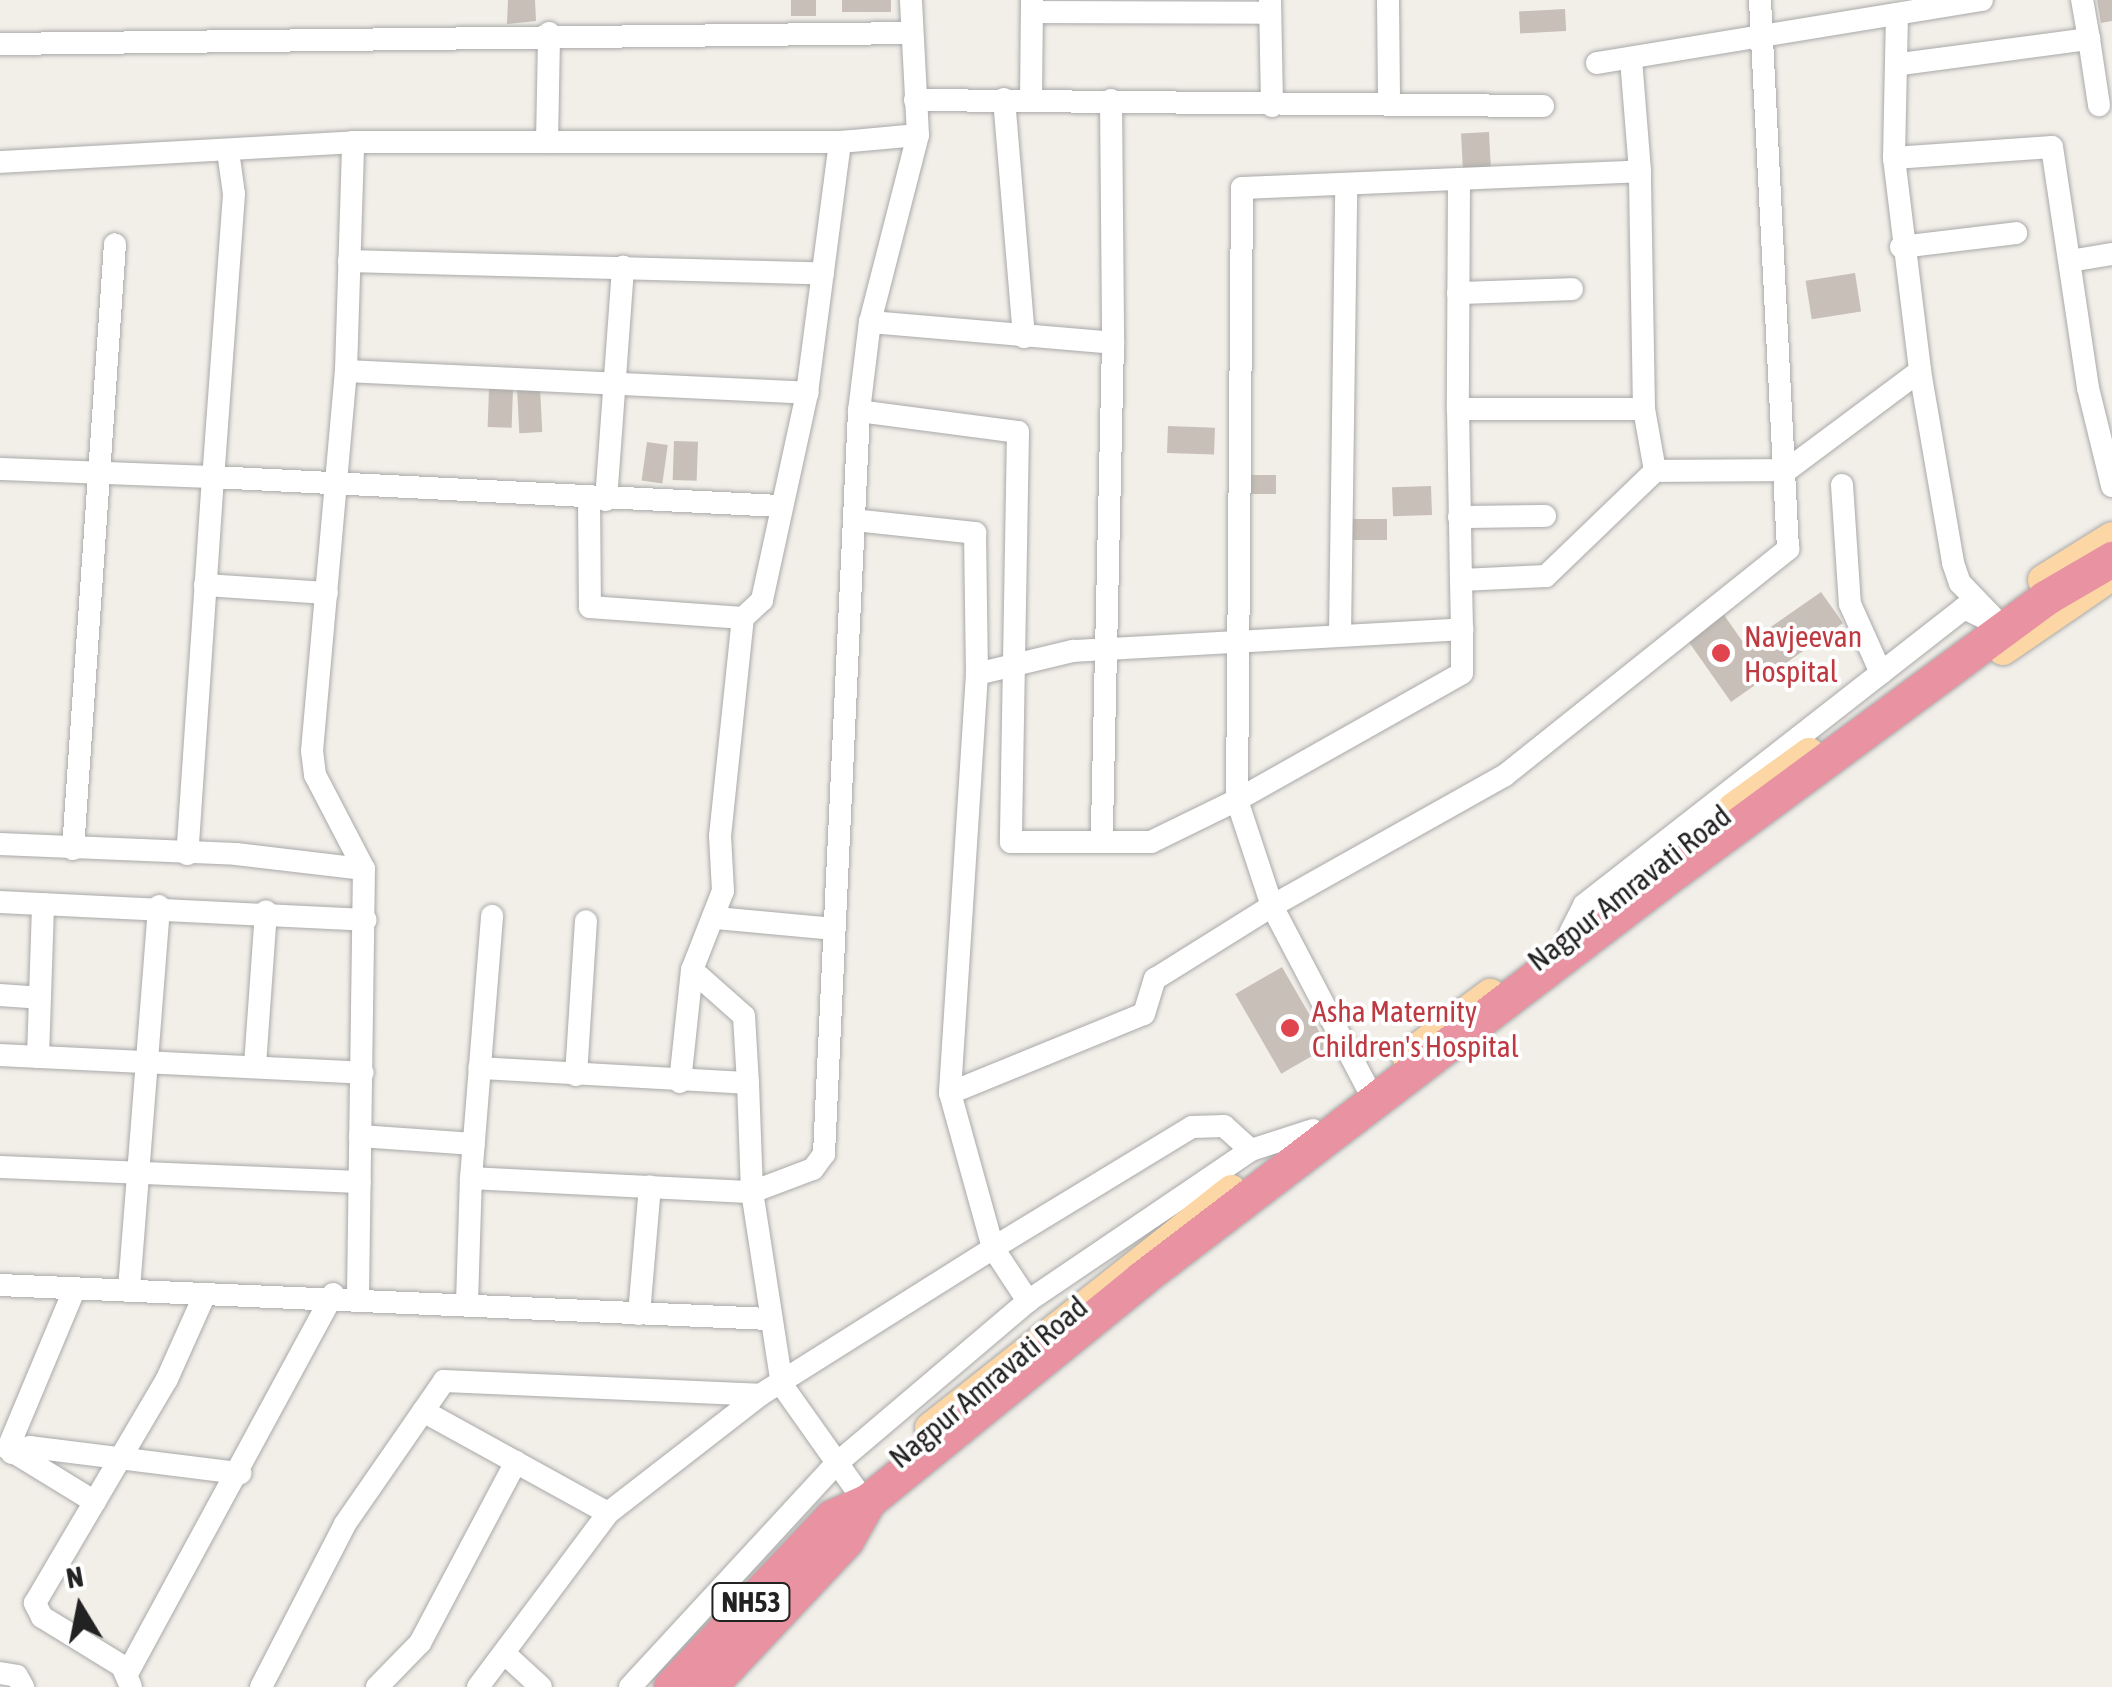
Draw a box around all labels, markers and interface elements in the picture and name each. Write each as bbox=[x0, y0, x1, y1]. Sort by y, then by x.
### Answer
place label: Navjeevan Hospital bbox=[1744, 618, 1862, 688]
marker: Navjeevan Hospital bbox=[1708, 640, 1734, 666]
street label: Nagpur Amravati Road bbox=[1520, 798, 1738, 978]
place label: Asha Maternity Children's Hospital bbox=[1312, 993, 1519, 1064]
marker: Asha Maternity Children's Hospital bbox=[1277, 1015, 1303, 1041]
street label: Nagpur Amravati Road bbox=[882, 1289, 1094, 1475]
north arrow bbox=[30, 1557, 130, 1657]
text: N bbox=[64, 1560, 86, 1595]
road number: NH53 bbox=[711, 1579, 791, 1625]

